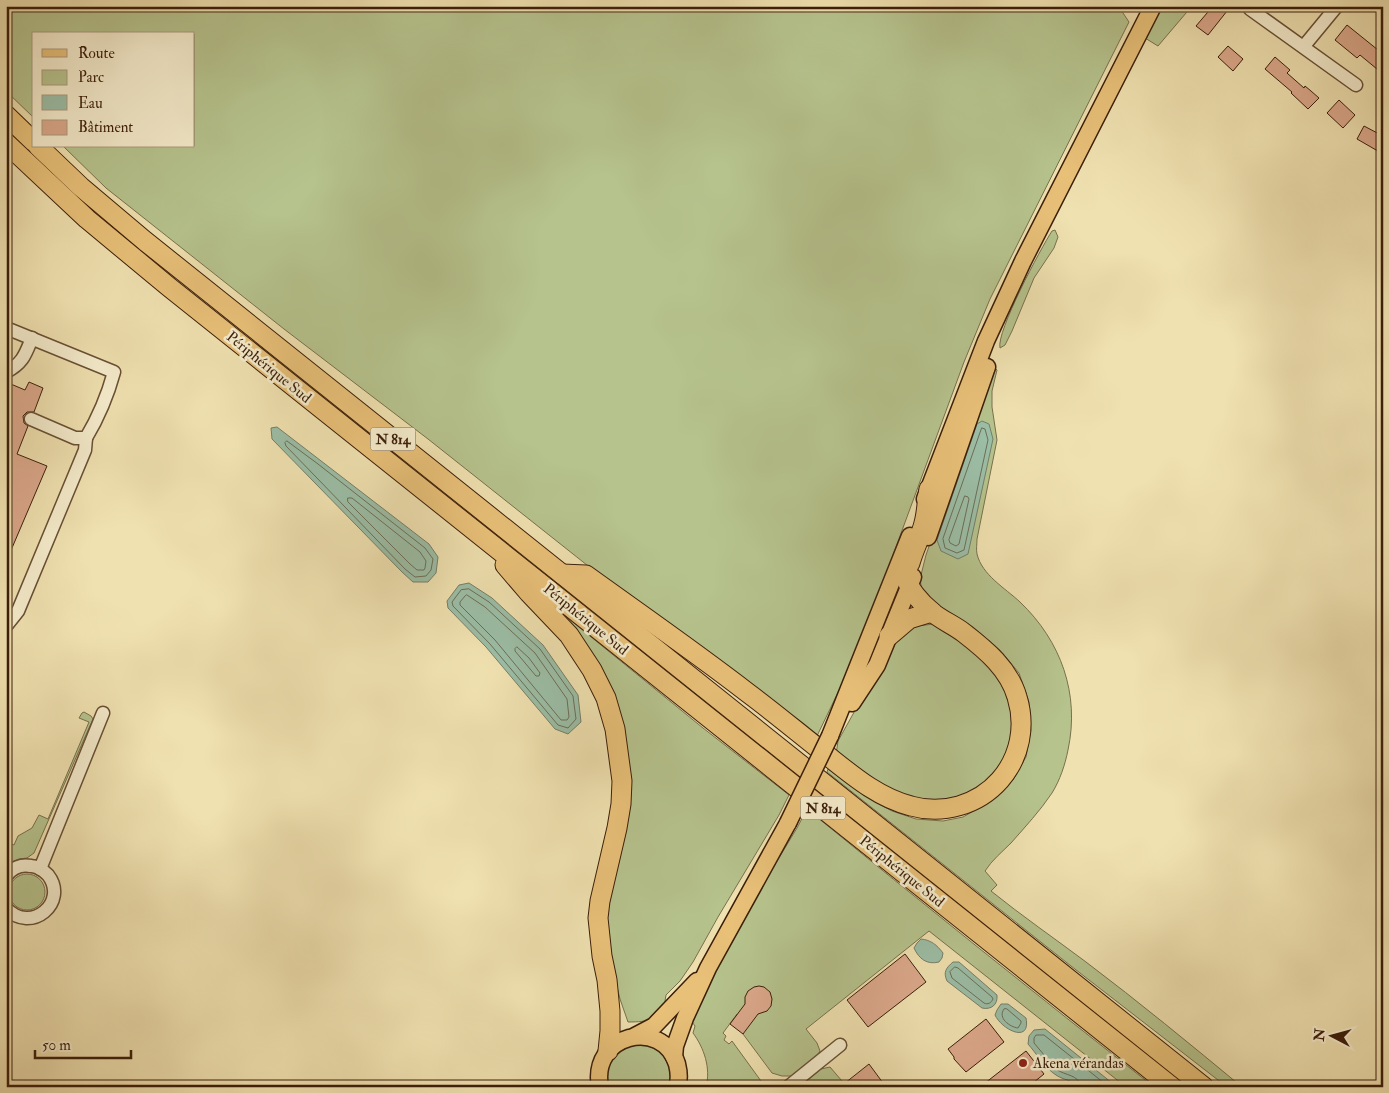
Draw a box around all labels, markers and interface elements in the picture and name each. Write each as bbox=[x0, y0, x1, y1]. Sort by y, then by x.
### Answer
legend bbox=[32, 32, 195, 148]
text: Route bbox=[78, 44, 115, 63]
text: Parc bbox=[78, 68, 104, 87]
text: Eau bbox=[78, 94, 103, 113]
text: Bâtiment bbox=[78, 118, 133, 137]
street label: Périphérique Sud bbox=[222, 327, 315, 409]
road number: N 814 bbox=[370, 428, 416, 450]
street label: Périphérique Sud bbox=[539, 579, 632, 661]
road number: N 814 bbox=[800, 796, 846, 820]
street label: Périphérique Sud bbox=[855, 831, 948, 913]
north arrow bbox=[1306, 1010, 1356, 1060]
text: N bbox=[1310, 1027, 1329, 1043]
scale bar bbox=[35, 1028, 131, 1060]
text: 50 m bbox=[42, 1036, 71, 1055]
place label: Akena vérandas bbox=[1032, 1054, 1124, 1073]
marker: Akena vérandas bbox=[1017, 1057, 1029, 1069]

